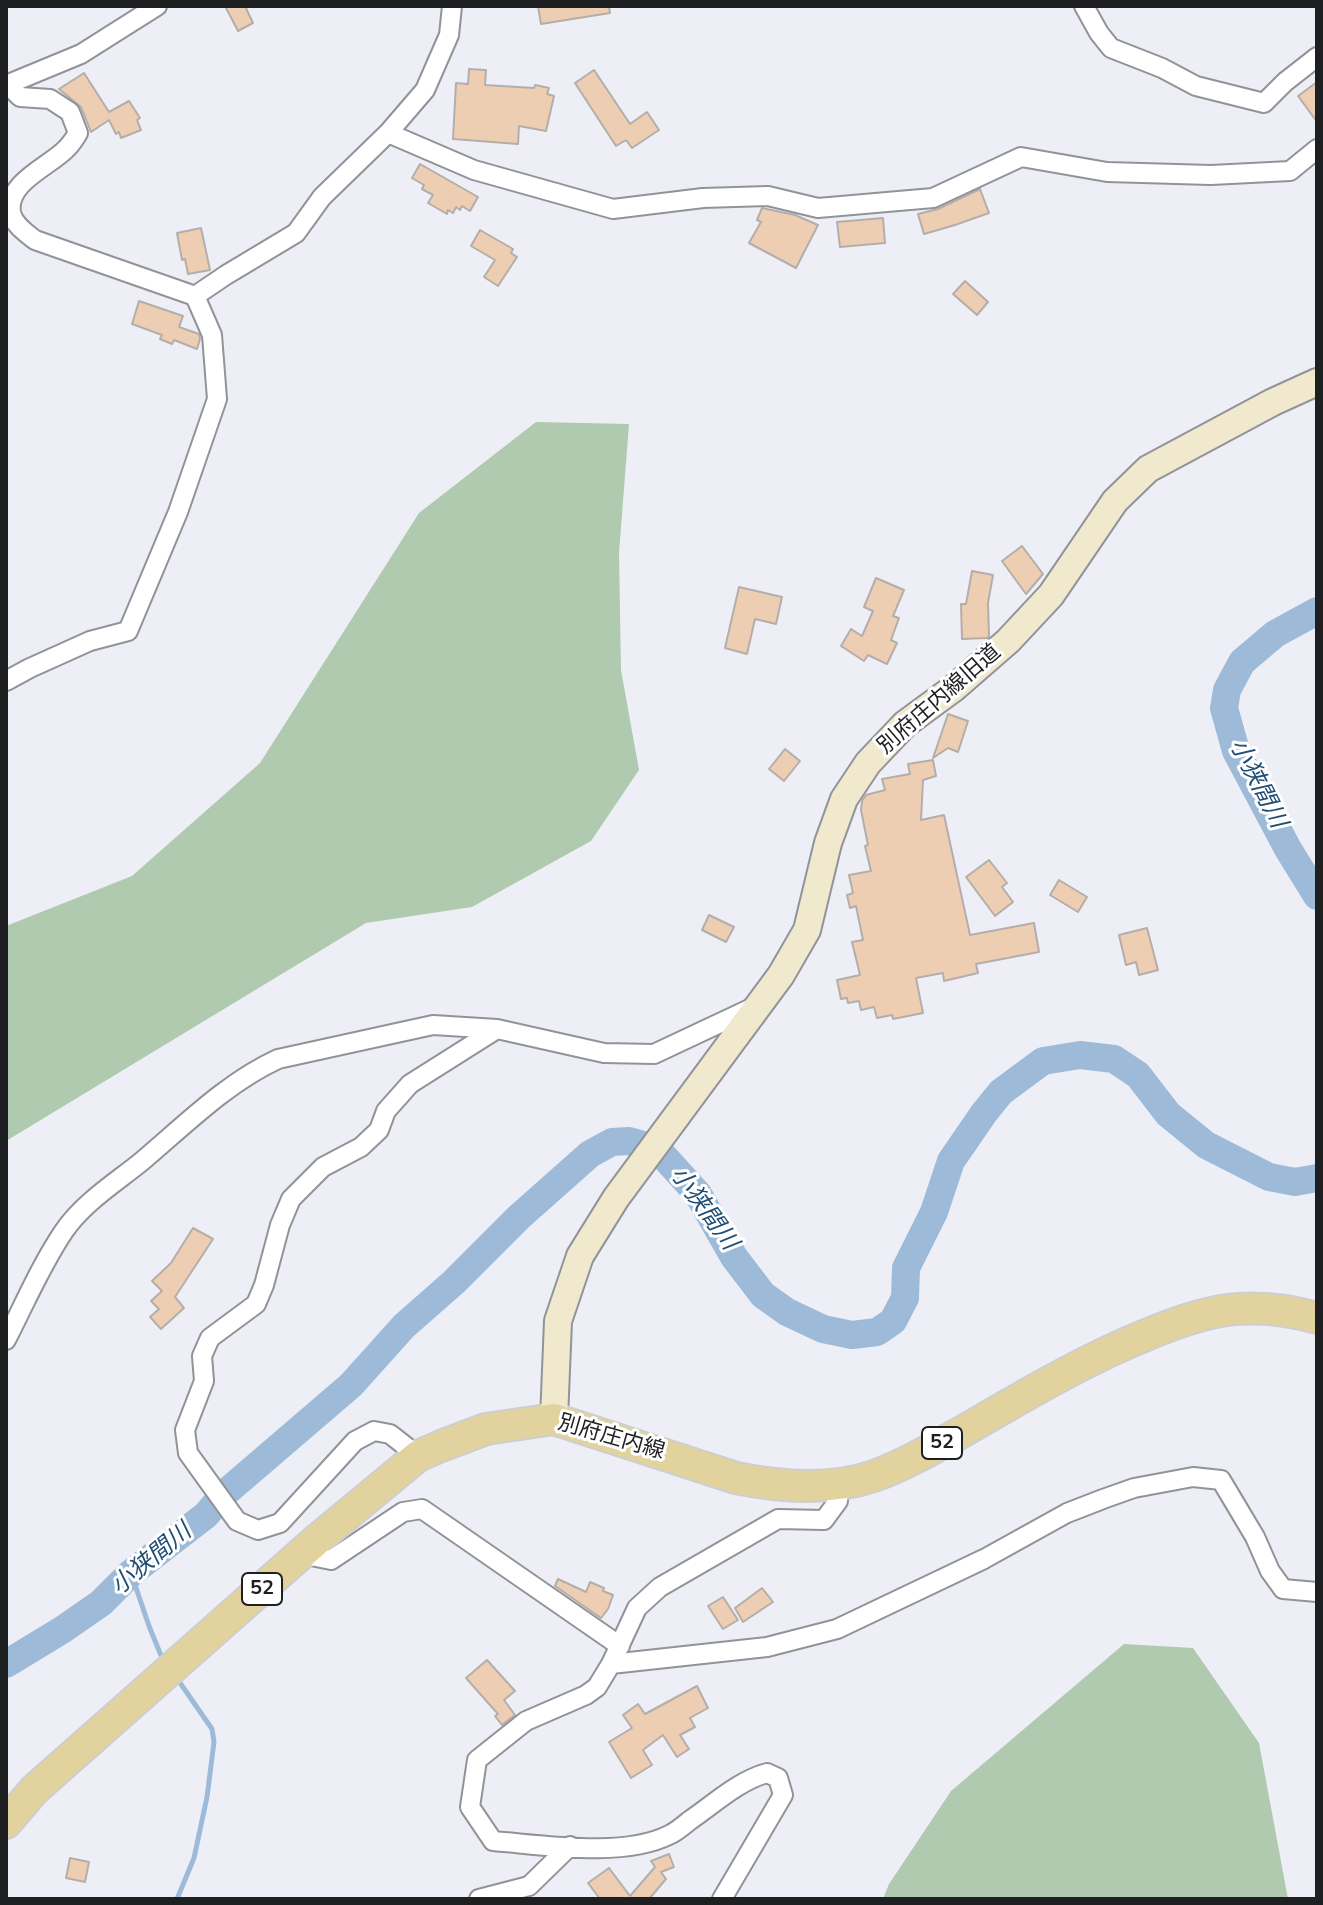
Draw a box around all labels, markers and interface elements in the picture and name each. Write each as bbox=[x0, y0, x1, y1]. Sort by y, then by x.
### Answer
street label: 別府庄内線旧道 bbox=[873, 640, 1007, 760]
water label: 小狭間川 bbox=[1222, 735, 1292, 833]
water label: 小狭間川 bbox=[663, 1162, 743, 1256]
street label: 別府庄内線 bbox=[554, 1410, 668, 1466]
road number: 52 bbox=[922, 1427, 962, 1459]
water label: 小狭間川 bbox=[106, 1518, 198, 1602]
road number: 52 bbox=[242, 1573, 282, 1605]

